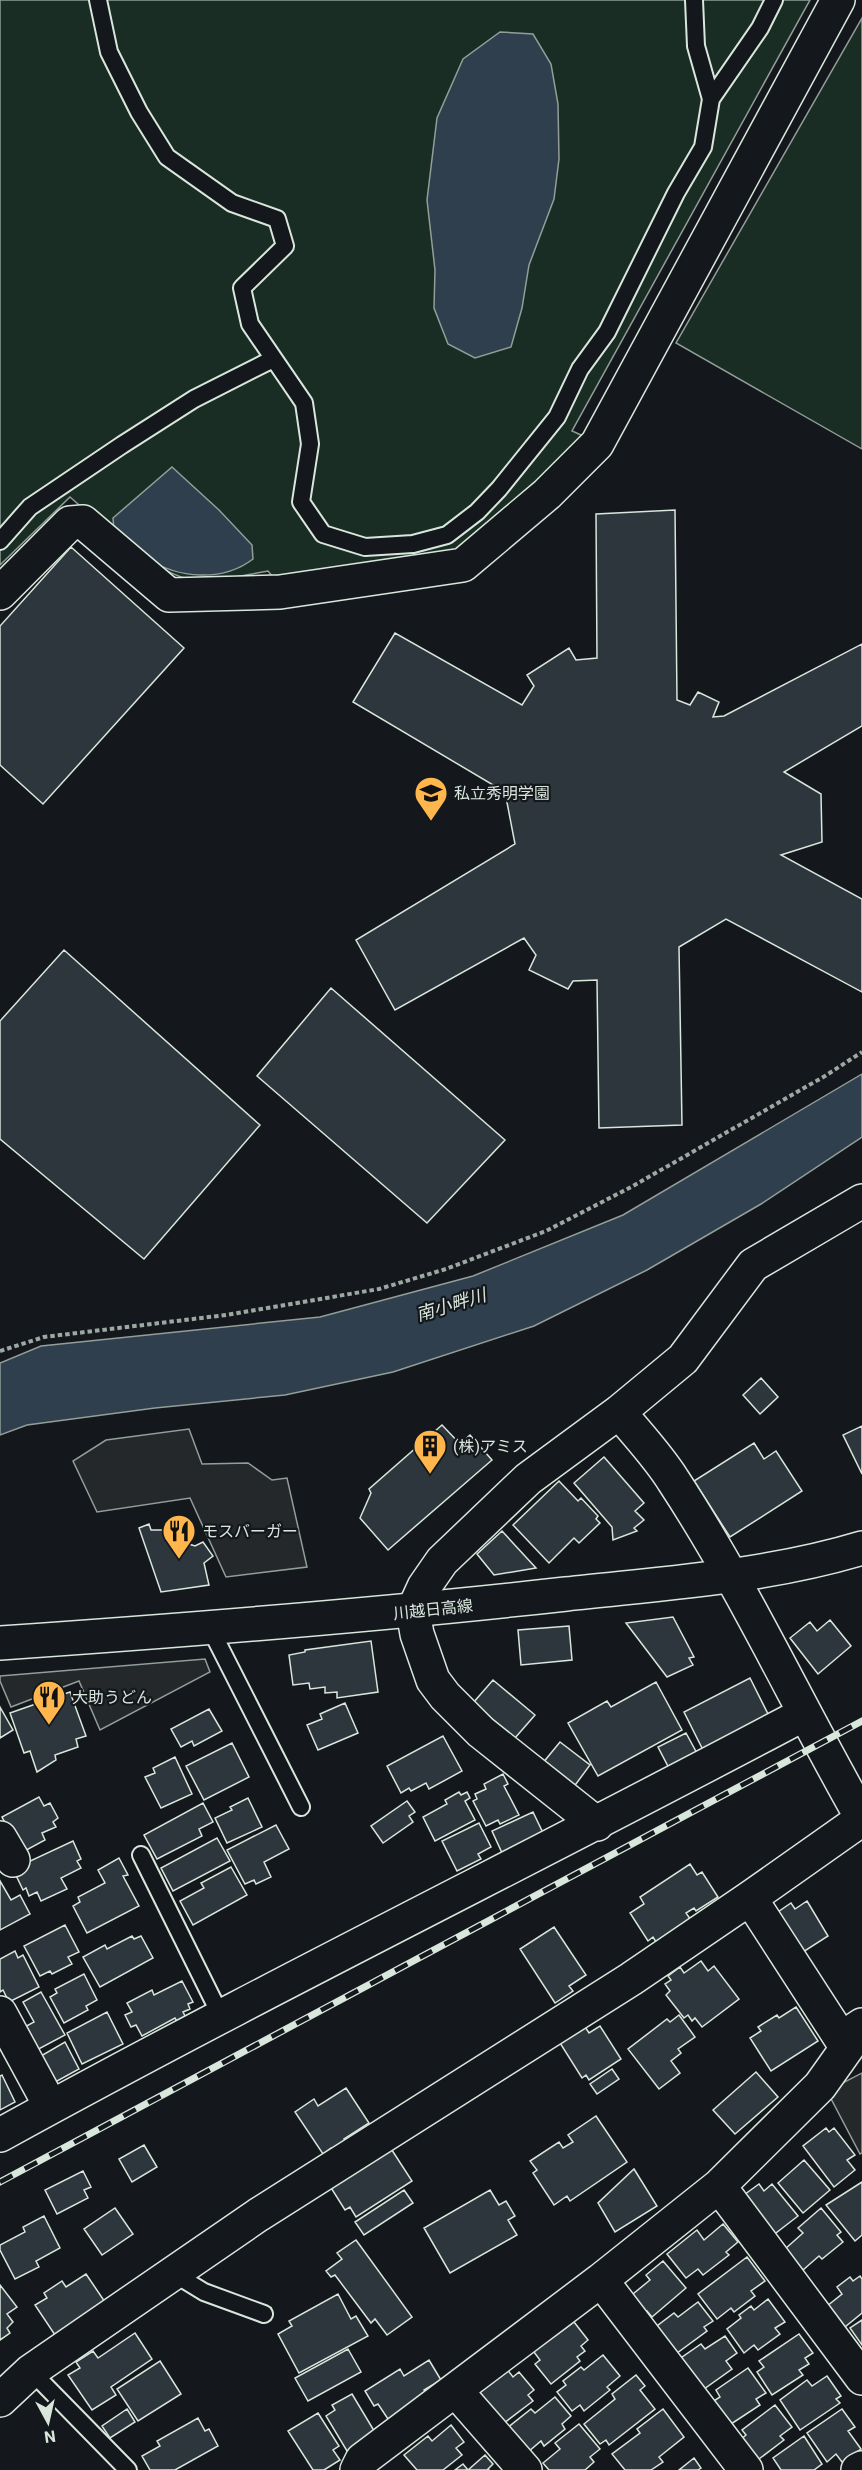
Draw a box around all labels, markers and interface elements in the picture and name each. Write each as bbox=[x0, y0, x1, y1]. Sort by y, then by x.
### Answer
school or university icon: 私立秀明学園 bbox=[413, 775, 449, 822]
place label: 私立秀明学園 bbox=[454, 784, 550, 803]
water label: 南小畔川 bbox=[413, 1283, 490, 1325]
building icon: (株)アミス bbox=[412, 1428, 448, 1475]
place label: (株)アミス bbox=[453, 1437, 528, 1456]
restaurant icon: モスバーガー bbox=[161, 1513, 197, 1560]
place label: モスバーガー bbox=[202, 1522, 298, 1541]
street label: 川越日高線 bbox=[392, 1596, 474, 1623]
restaurant icon: 大助うどん bbox=[31, 1679, 67, 1726]
place label: 大助うどん bbox=[72, 1688, 152, 1707]
north arrow bbox=[18, 2392, 78, 2452]
text: N bbox=[43, 2426, 57, 2447]

